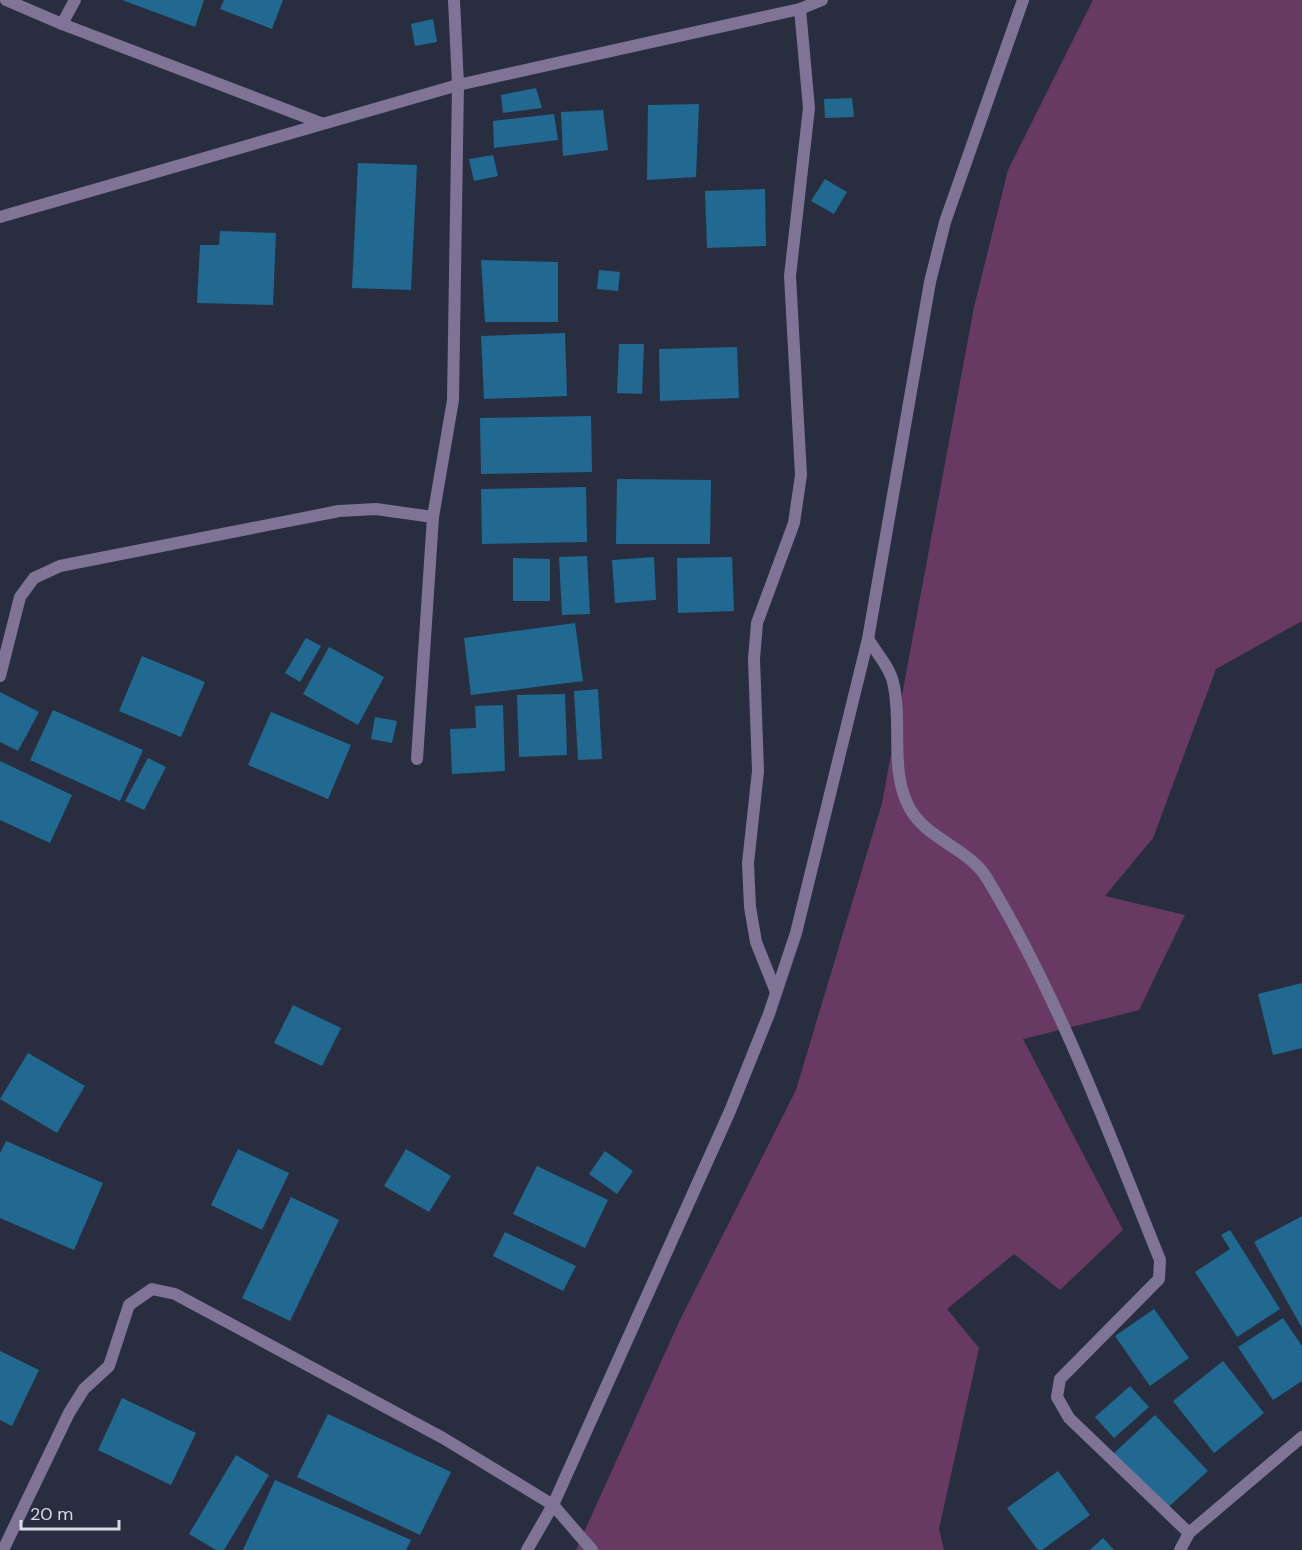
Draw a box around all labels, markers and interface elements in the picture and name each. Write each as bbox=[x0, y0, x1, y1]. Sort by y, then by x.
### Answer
scale bar bbox=[21, 1493, 118, 1531]
text: 20 m bbox=[30, 1502, 73, 1526]

